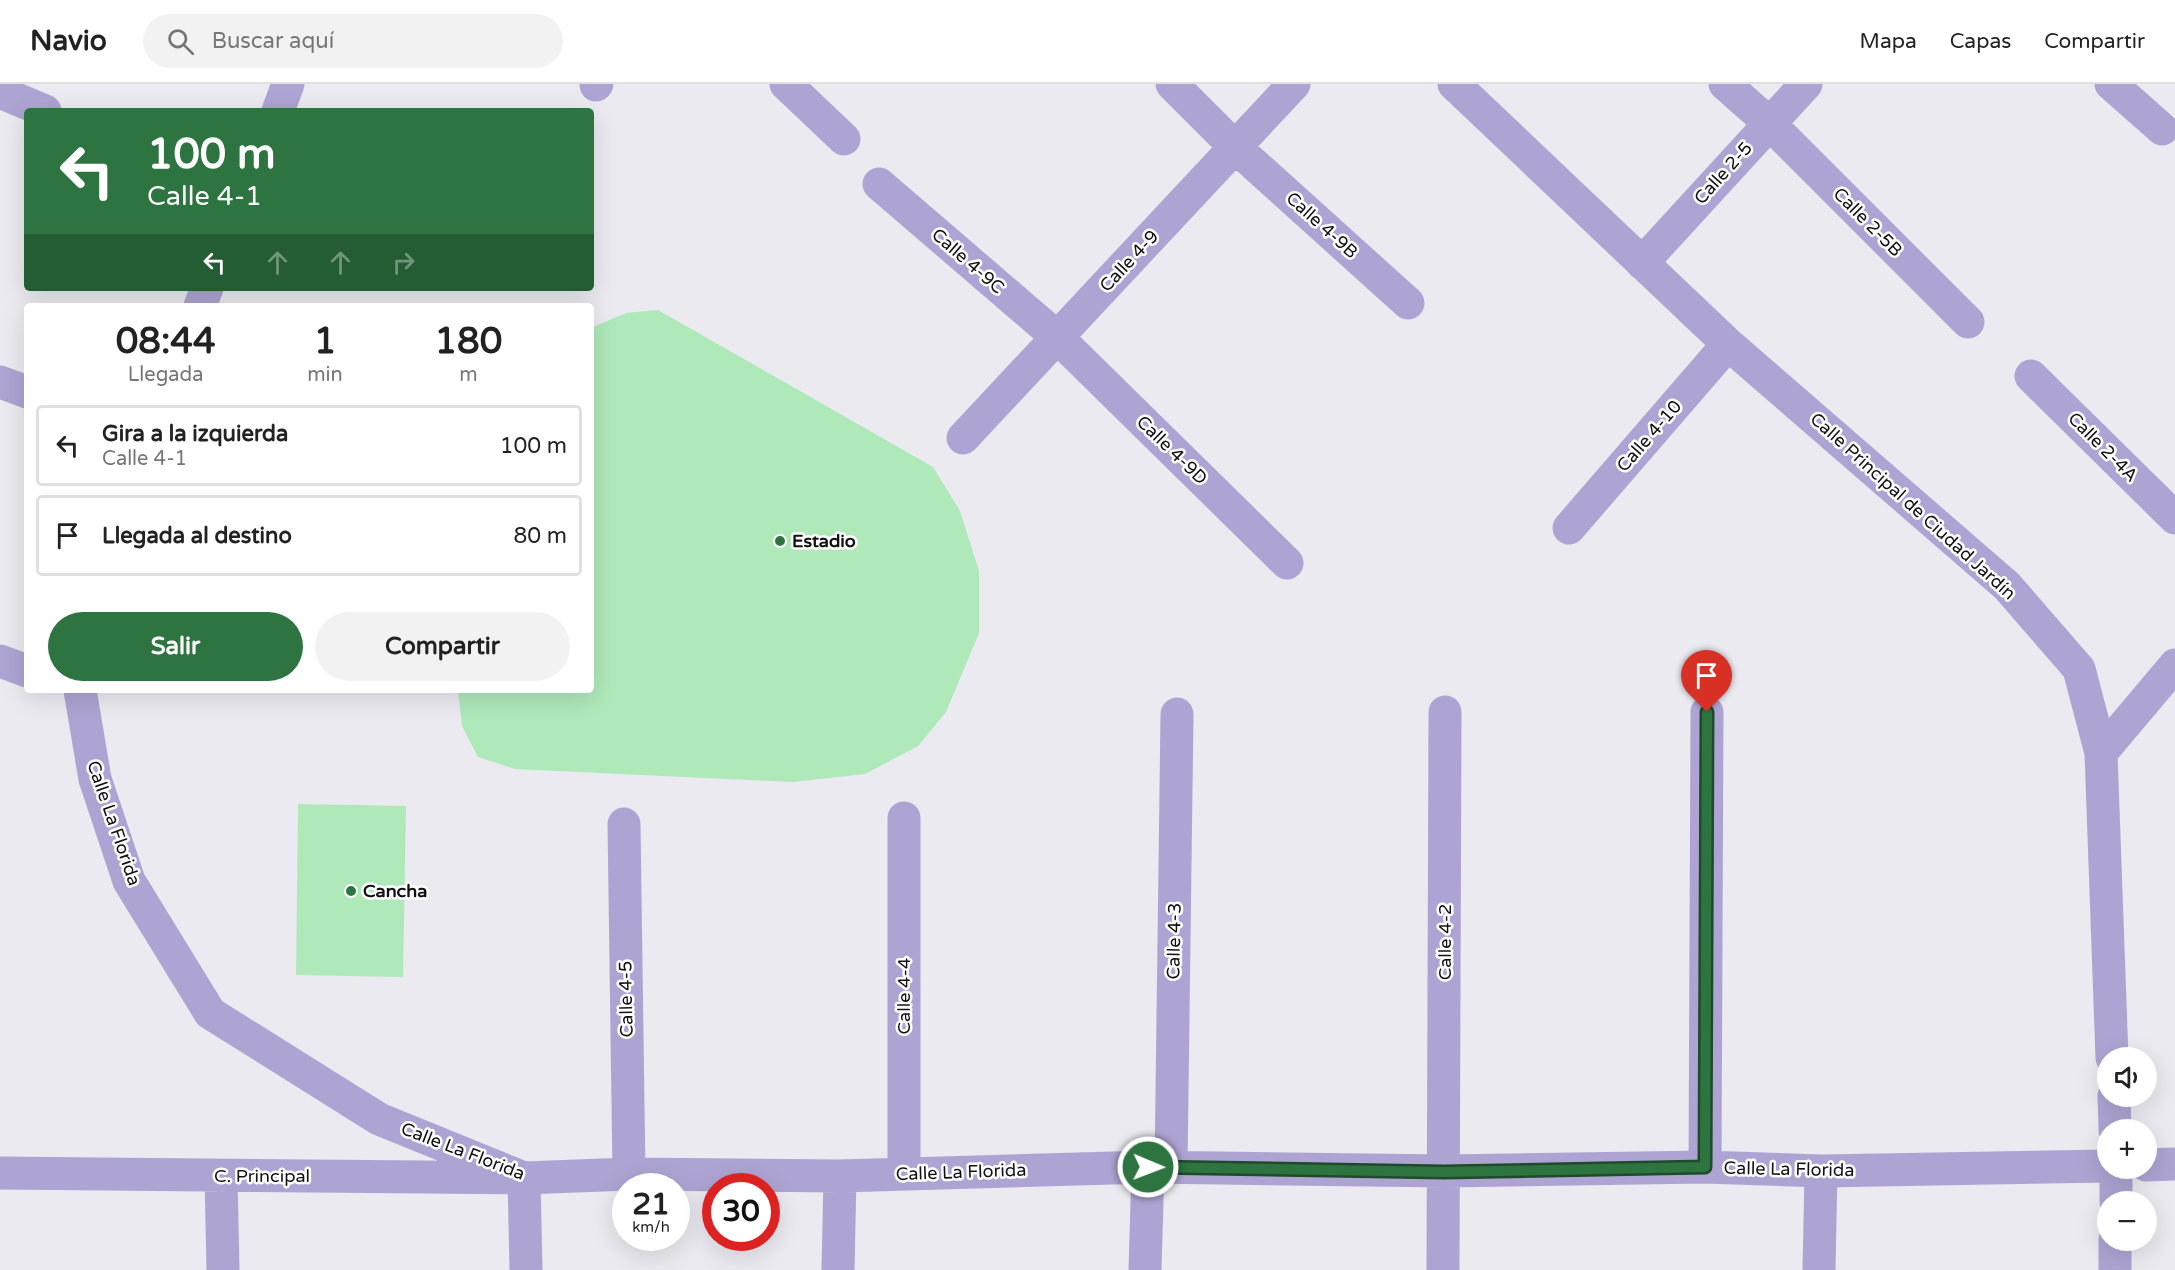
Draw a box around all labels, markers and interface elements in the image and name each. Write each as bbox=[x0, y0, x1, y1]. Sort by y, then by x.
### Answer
search box bbox=[143, 14, 563, 68]
text: Navio bbox=[30, 24, 107, 58]
icon: search bbox=[164, 25, 197, 58]
text: Buscar aquí bbox=[212, 28, 334, 54]
text: Mapa bbox=[1860, 29, 1917, 54]
text: Capas bbox=[1950, 29, 2011, 54]
text: Compartir bbox=[2044, 29, 2145, 54]
text: 100 m bbox=[147, 129, 276, 180]
icon: left bbox=[48, 132, 126, 210]
street label: Calle 2-5 bbox=[1689, 137, 1757, 209]
text: Calle 4-1 bbox=[147, 180, 262, 213]
street label: Calle 2-5B bbox=[1829, 183, 1907, 261]
street label: Calle 4-9B bbox=[1282, 187, 1362, 263]
street label: Calle 4-9C bbox=[927, 223, 1009, 299]
street label: Calle 4-9 bbox=[1095, 225, 1163, 297]
icon: left bbox=[198, 246, 231, 279]
icon: ahead bbox=[261, 246, 294, 279]
icon: ahead bbox=[324, 246, 357, 279]
icon: right bbox=[387, 246, 420, 279]
text: 08:44 bbox=[116, 320, 216, 363]
text: 1 bbox=[314, 320, 336, 363]
text: 180 bbox=[434, 320, 502, 363]
text: Llegada bbox=[128, 363, 203, 387]
text: min bbox=[307, 363, 343, 387]
text: m bbox=[459, 363, 478, 387]
street label: Calle 4-10 bbox=[1612, 396, 1686, 476]
street label: Calle 2-4A bbox=[2063, 407, 2143, 487]
street label: Calle Principal de Ciudad Jardín bbox=[1806, 408, 2020, 604]
street label: Calle 4-9D bbox=[1132, 411, 1212, 489]
text: Gira a la izquierda bbox=[102, 421, 288, 447]
icon: left bbox=[51, 429, 84, 462]
text: 100 m bbox=[500, 433, 567, 459]
text: Calle 4-1 bbox=[102, 447, 187, 471]
icon: arrive bbox=[51, 519, 84, 552]
text: Llegada al destino bbox=[102, 523, 292, 549]
text: 80 m bbox=[513, 523, 567, 549]
place label: Estadio bbox=[792, 530, 856, 552]
marker: Estadio bbox=[773, 534, 787, 548]
button: Salir bbox=[48, 612, 303, 681]
button: Compartir bbox=[315, 612, 570, 681]
pin bbox=[1681, 650, 1732, 712]
icon: arrive bbox=[1690, 659, 1723, 692]
street label: Calle La Florida bbox=[82, 758, 146, 888]
place label: Cancha bbox=[363, 880, 427, 902]
marker: Cancha bbox=[344, 884, 358, 898]
street label: Calle 4-3 bbox=[1162, 903, 1186, 979]
street label: Calle 4-2 bbox=[1434, 904, 1456, 980]
street label: Calle 4-4 bbox=[893, 958, 915, 1034]
street label: Calle 4-5 bbox=[614, 961, 638, 1037]
map controls bbox=[2097, 1047, 2157, 1251]
button: sound bbox=[2097, 1047, 2157, 1107]
street label: Calle La Florida bbox=[398, 1117, 528, 1185]
button: + bbox=[2097, 1119, 2157, 1179]
position arrow bbox=[1116, 1135, 1180, 1199]
street label: Calle La Florida bbox=[1723, 1157, 1855, 1181]
street label: Calle La Florida bbox=[895, 1159, 1027, 1185]
street label: C. Principal bbox=[214, 1165, 310, 1187]
speed limit sign: 30 bbox=[702, 1173, 780, 1251]
text: 21 bbox=[632, 1186, 670, 1223]
button: − bbox=[2097, 1191, 2157, 1251]
text: km/h bbox=[632, 1218, 670, 1236]

